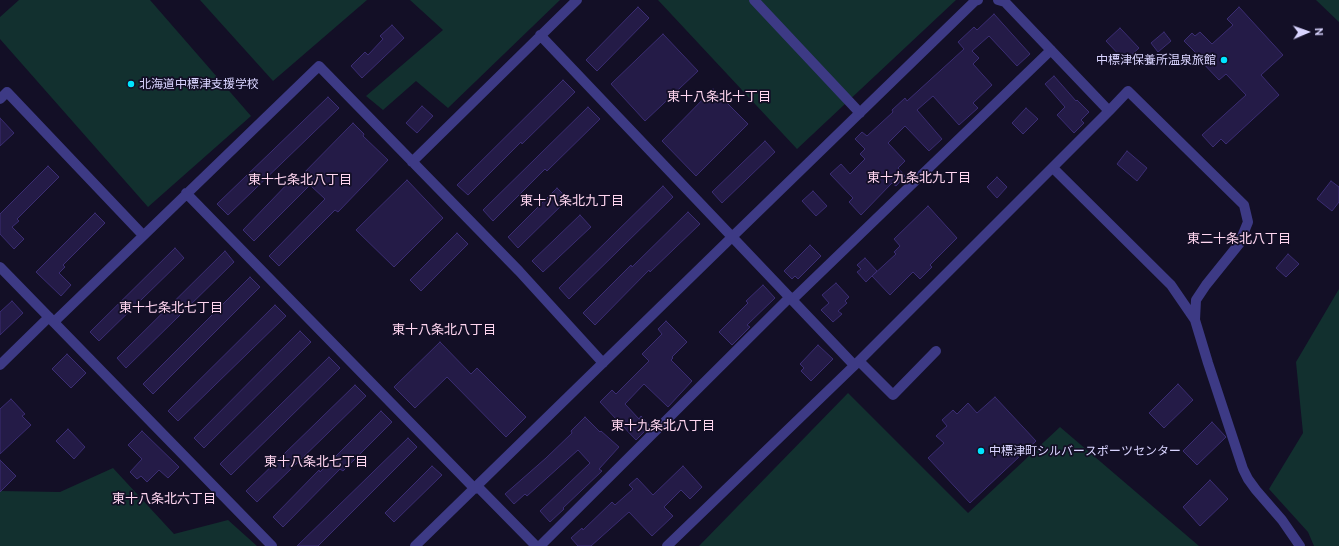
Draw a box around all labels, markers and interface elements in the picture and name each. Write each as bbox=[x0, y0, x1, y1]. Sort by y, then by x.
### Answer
north arrow bbox=[1287, 12, 1327, 52]
text: N bbox=[1313, 27, 1325, 36]
place label: 中標津保養所温泉旅館 bbox=[1096, 53, 1216, 67]
marker: 中標津保養所温泉旅館 bbox=[1219, 55, 1229, 65]
place label: 北海道中標津支援学校 bbox=[139, 77, 259, 91]
marker: 北海道中標津支援学校 bbox=[126, 79, 136, 89]
district label: 東十八条北十丁目 bbox=[667, 89, 771, 105]
district label: 東十九条北九丁目 bbox=[867, 170, 971, 186]
district label: 東十七条北八丁目 bbox=[248, 172, 352, 188]
district label: 東十八条北九丁目 bbox=[520, 193, 624, 209]
district label: 東二十条北八丁目 bbox=[1187, 231, 1291, 247]
district label: 東十七条北七丁目 bbox=[119, 300, 223, 316]
district label: 東十八条北八丁目 bbox=[392, 322, 496, 338]
district label: 東十九条北八丁目 bbox=[611, 418, 715, 434]
place label: 中標津町シルバースポーツセンター bbox=[989, 444, 1181, 458]
marker: 中標津町シルバースポーツセンター bbox=[976, 446, 986, 456]
district label: 東十八条北七丁目 bbox=[264, 454, 368, 470]
district label: 東十八条北六丁目 bbox=[112, 491, 216, 507]

